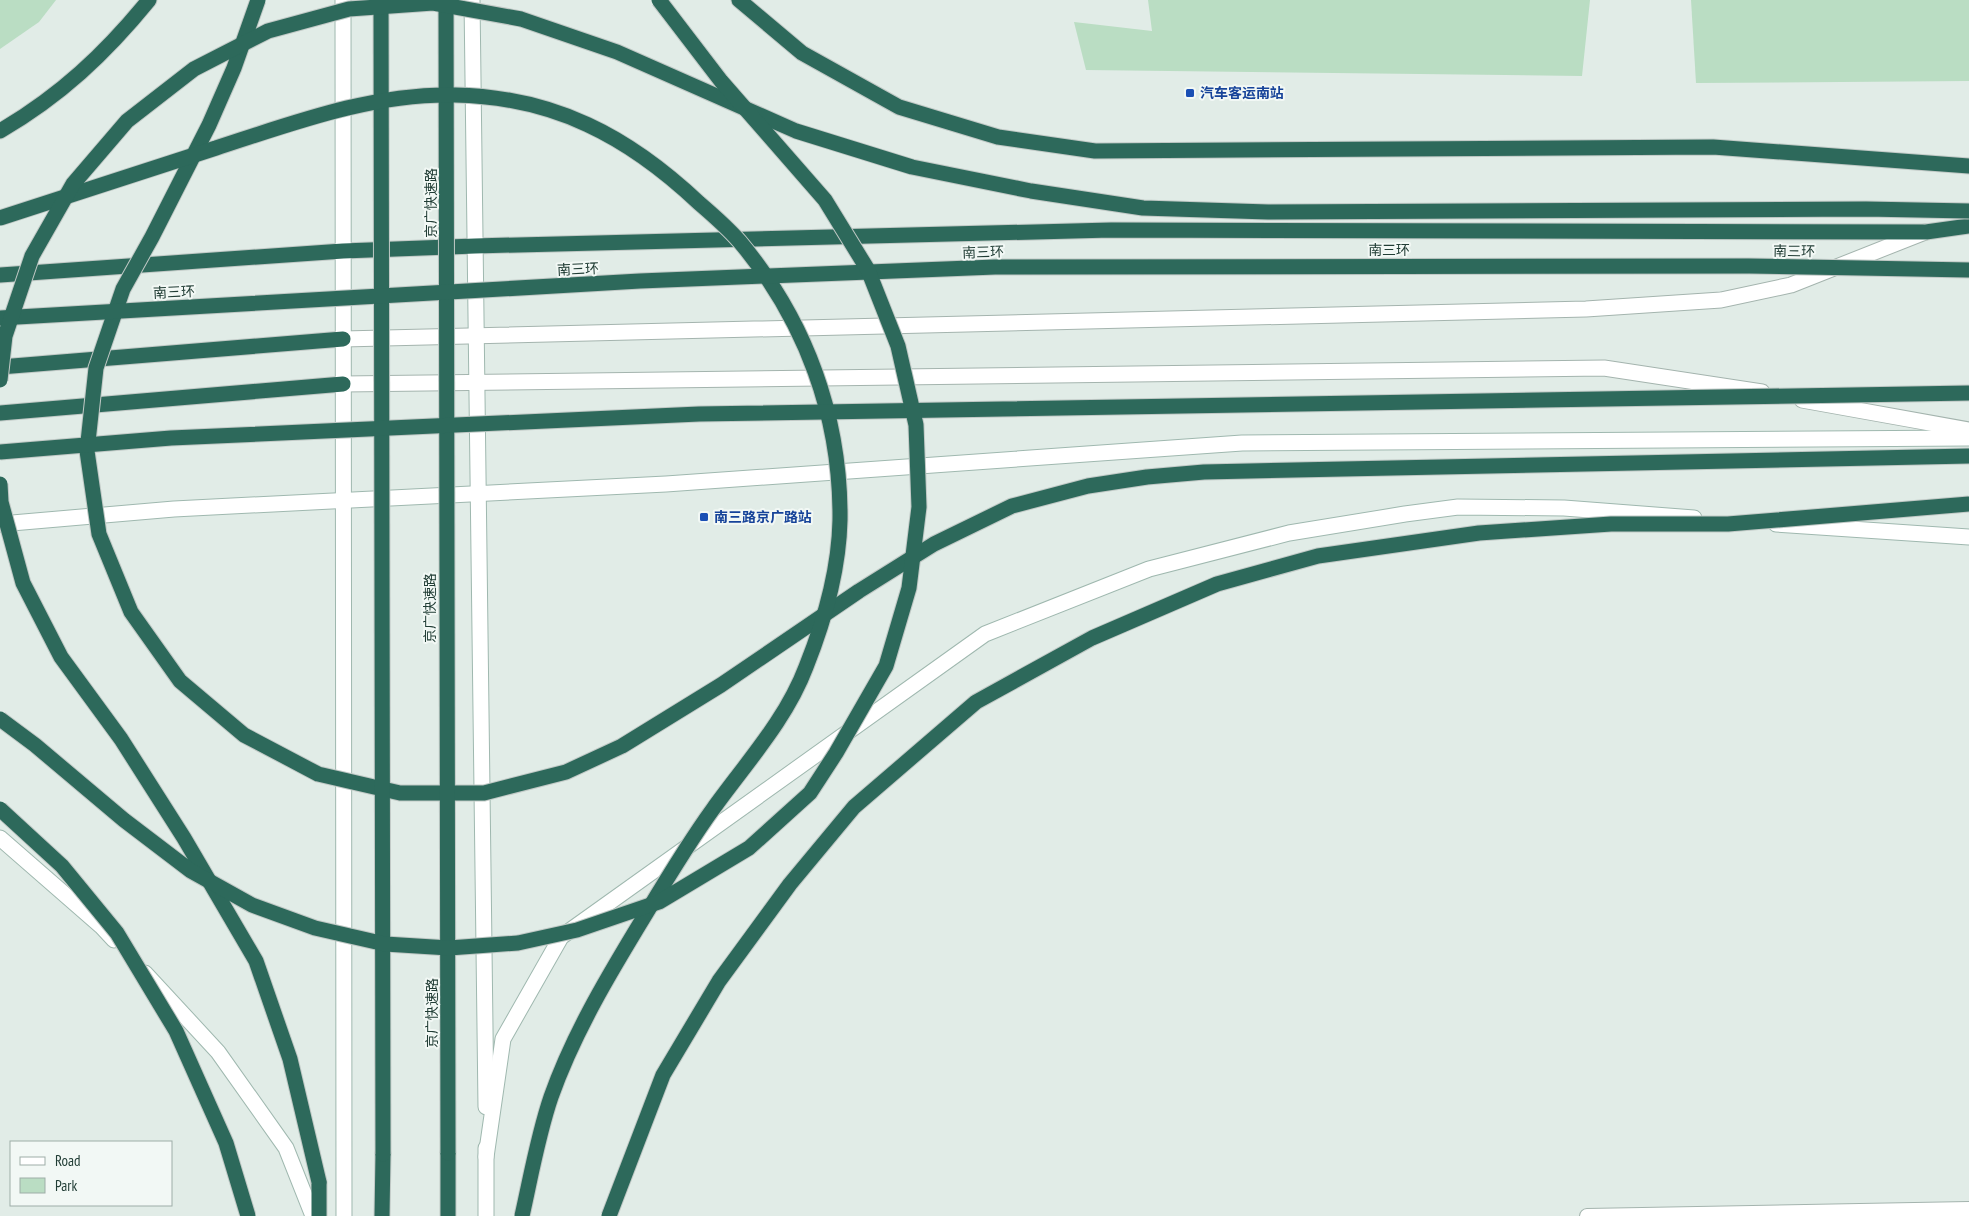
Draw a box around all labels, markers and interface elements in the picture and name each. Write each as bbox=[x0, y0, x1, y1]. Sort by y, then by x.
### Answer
place label: 汽车客运南站 bbox=[1200, 84, 1284, 102]
marker: 汽车客运南站 bbox=[1184, 87, 1196, 99]
street label: 京广快速路 bbox=[422, 168, 440, 238]
street label: 南三环 bbox=[1368, 241, 1410, 259]
street label: 南三环 bbox=[962, 242, 1004, 262]
street label: 南三环 bbox=[1773, 242, 1815, 260]
street label: 南三环 bbox=[557, 259, 599, 279]
street label: 南三环 bbox=[153, 282, 195, 302]
place label: 南三路京广路站 bbox=[714, 508, 812, 526]
marker: 南三路京广路站 bbox=[698, 511, 710, 523]
street label: 京广快速路 bbox=[421, 573, 439, 643]
street label: 京广快速路 bbox=[423, 978, 441, 1048]
legend bbox=[10, 1141, 172, 1206]
text: Road bbox=[55, 1151, 81, 1170]
text: Park bbox=[55, 1176, 77, 1195]

